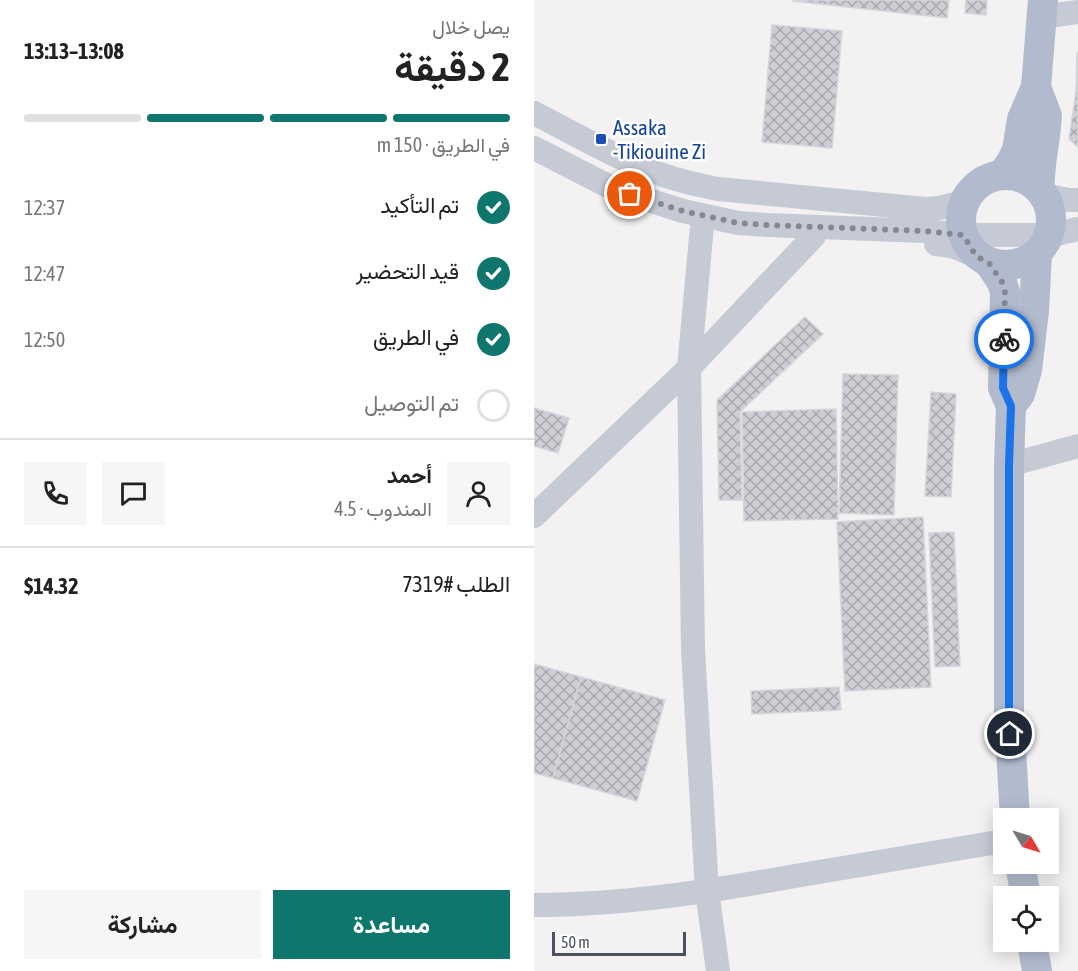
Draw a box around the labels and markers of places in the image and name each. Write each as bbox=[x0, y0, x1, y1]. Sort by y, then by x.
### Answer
place label: Assaka -Tikiouine Zi bbox=[613, 115, 706, 163]
marker: Assaka -Tikiouine Zi bbox=[594, 132, 608, 146]
pin bbox=[604, 168, 655, 219]
pin bbox=[984, 708, 1035, 759]

